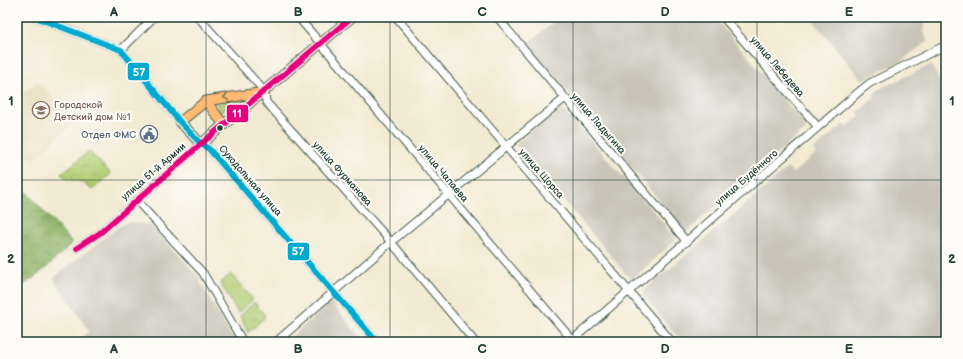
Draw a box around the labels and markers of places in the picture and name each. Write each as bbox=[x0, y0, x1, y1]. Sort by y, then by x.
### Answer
place label: Городской Детский дом №1 bbox=[54, 99, 131, 123]
school or university icon: Городской Детский дом №1 bbox=[31, 100, 51, 120]
unlabelled marker bbox=[215, 123, 225, 133]
public building icon: Отдел ФМС bbox=[139, 124, 159, 144]
place label: Отдел ФМС bbox=[81, 129, 136, 141]

